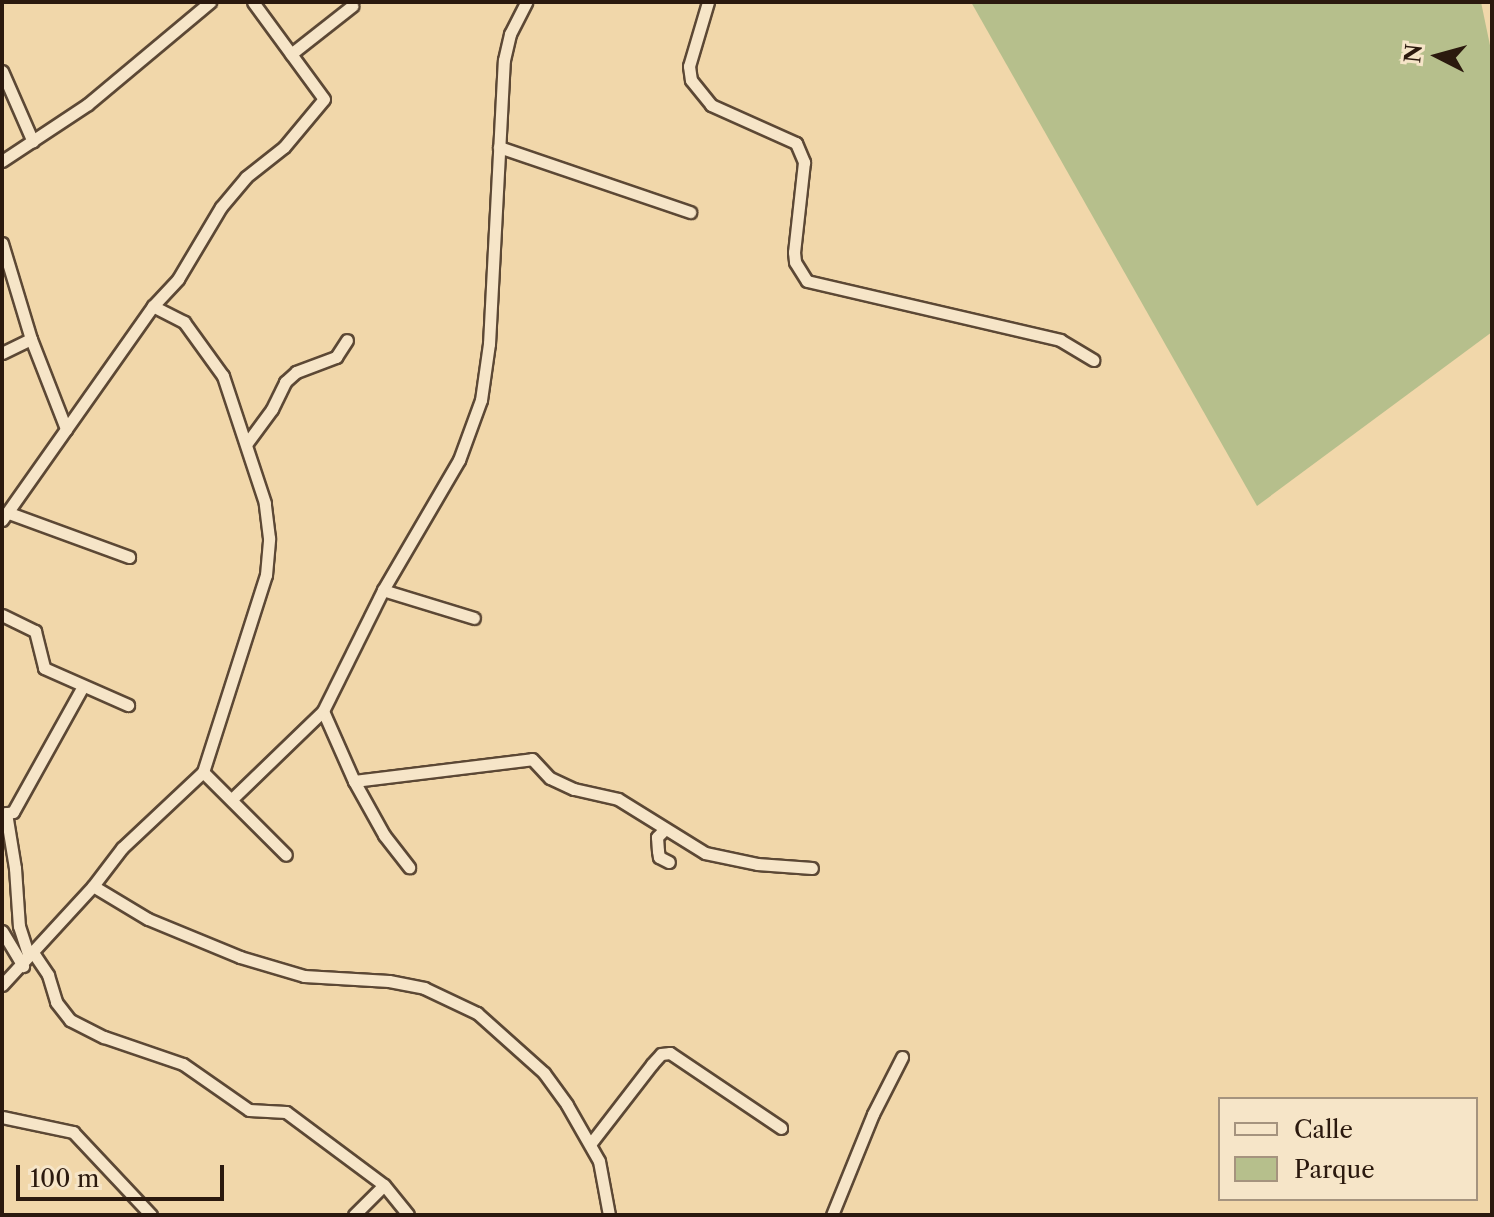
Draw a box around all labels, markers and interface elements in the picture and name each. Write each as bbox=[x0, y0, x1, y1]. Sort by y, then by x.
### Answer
north arrow bbox=[1398, 16, 1478, 96]
text: N bbox=[1399, 43, 1428, 64]
legend bbox=[1218, 1097, 1478, 1201]
text: Calle bbox=[1294, 1115, 1353, 1144]
scale bar bbox=[20, 1149, 228, 1199]
text: Parque bbox=[1294, 1155, 1375, 1184]
text: 100 m bbox=[30, 1164, 99, 1193]

